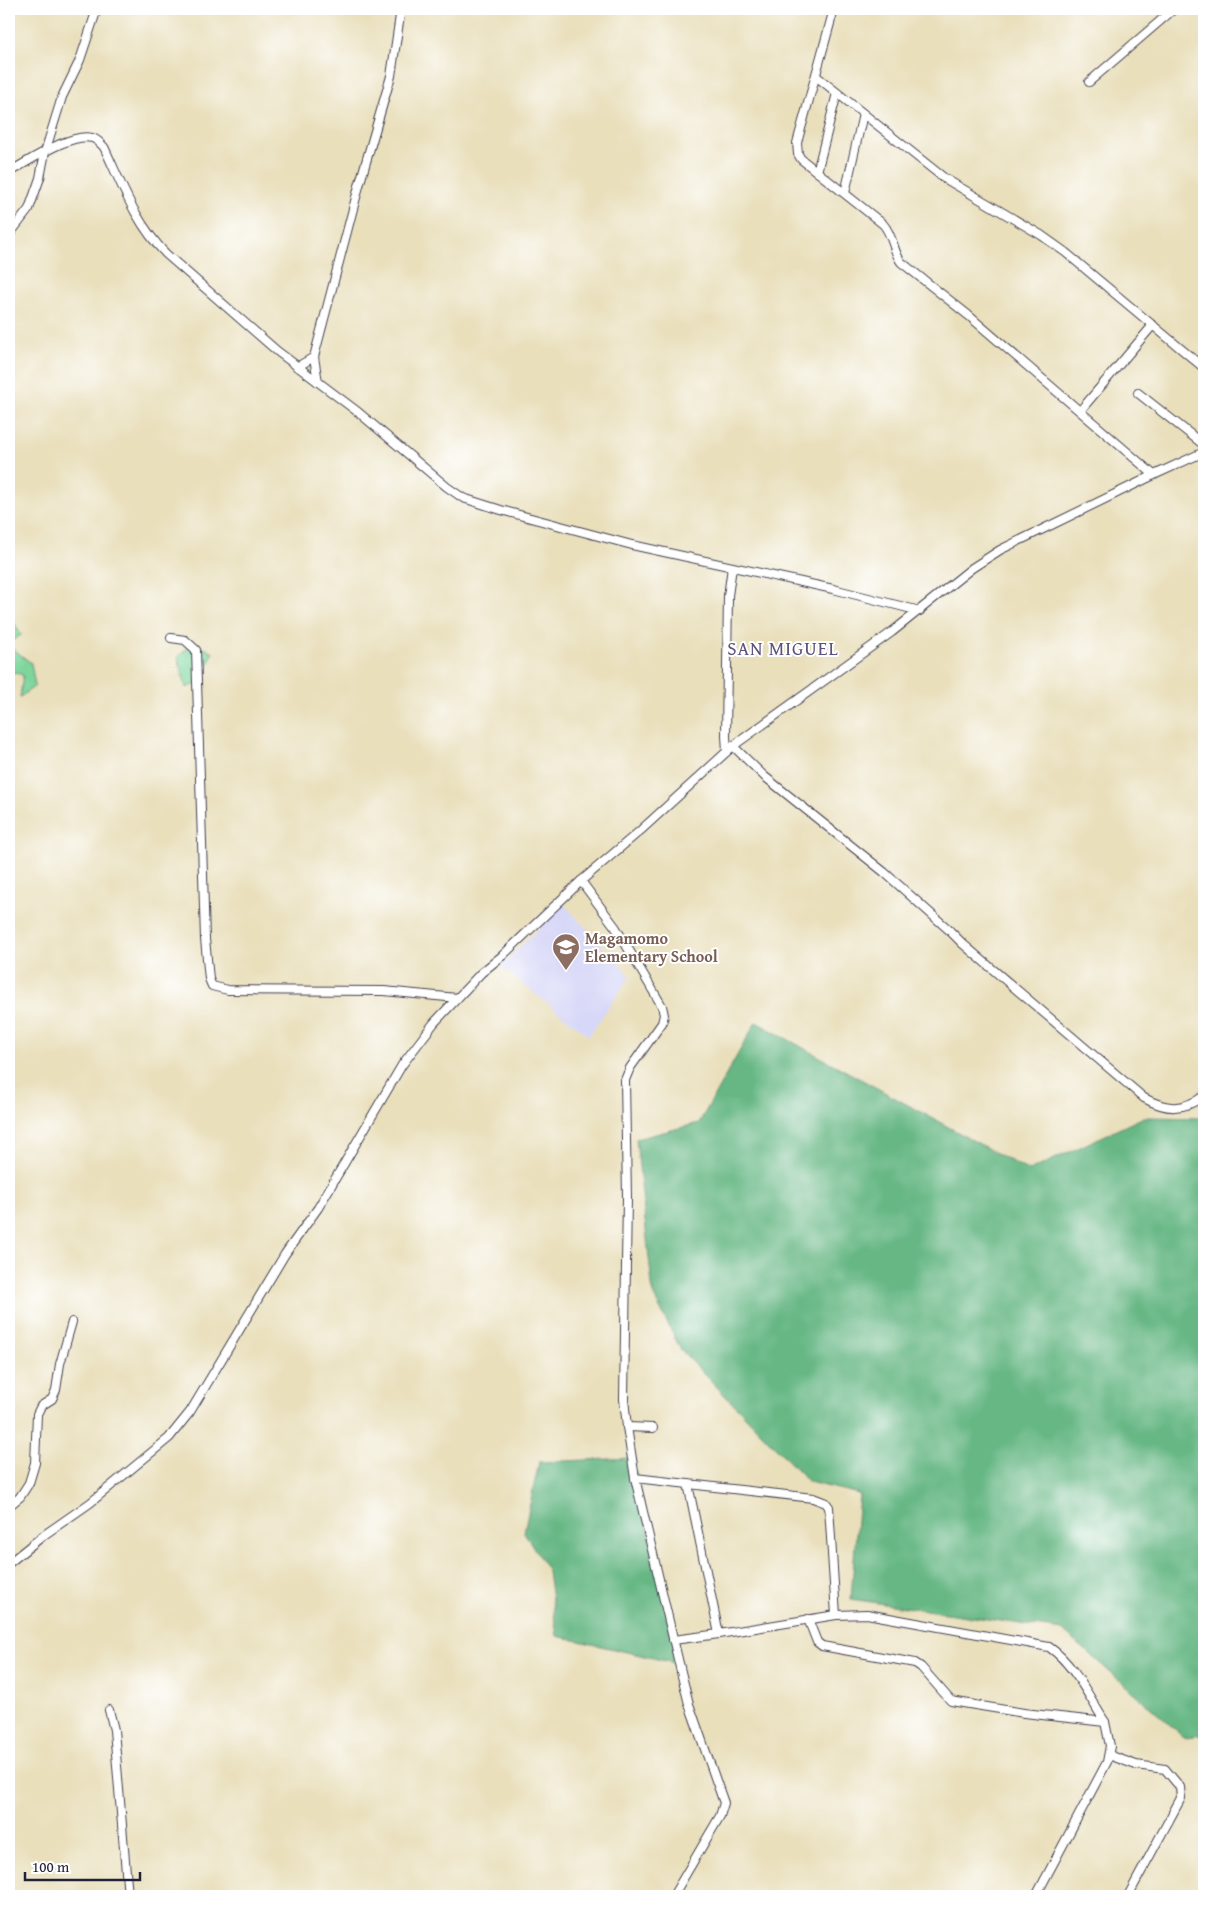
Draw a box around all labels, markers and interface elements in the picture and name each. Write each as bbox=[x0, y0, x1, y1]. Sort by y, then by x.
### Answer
district label: SAN MIGUEL bbox=[727, 634, 839, 662]
place label: Magamomo Elementary School bbox=[585, 926, 718, 968]
school or university icon: Magamomo Elementary School bbox=[551, 932, 581, 971]
scale bar bbox=[25, 1850, 140, 1882]
text: 100 m bbox=[32, 1856, 70, 1877]

